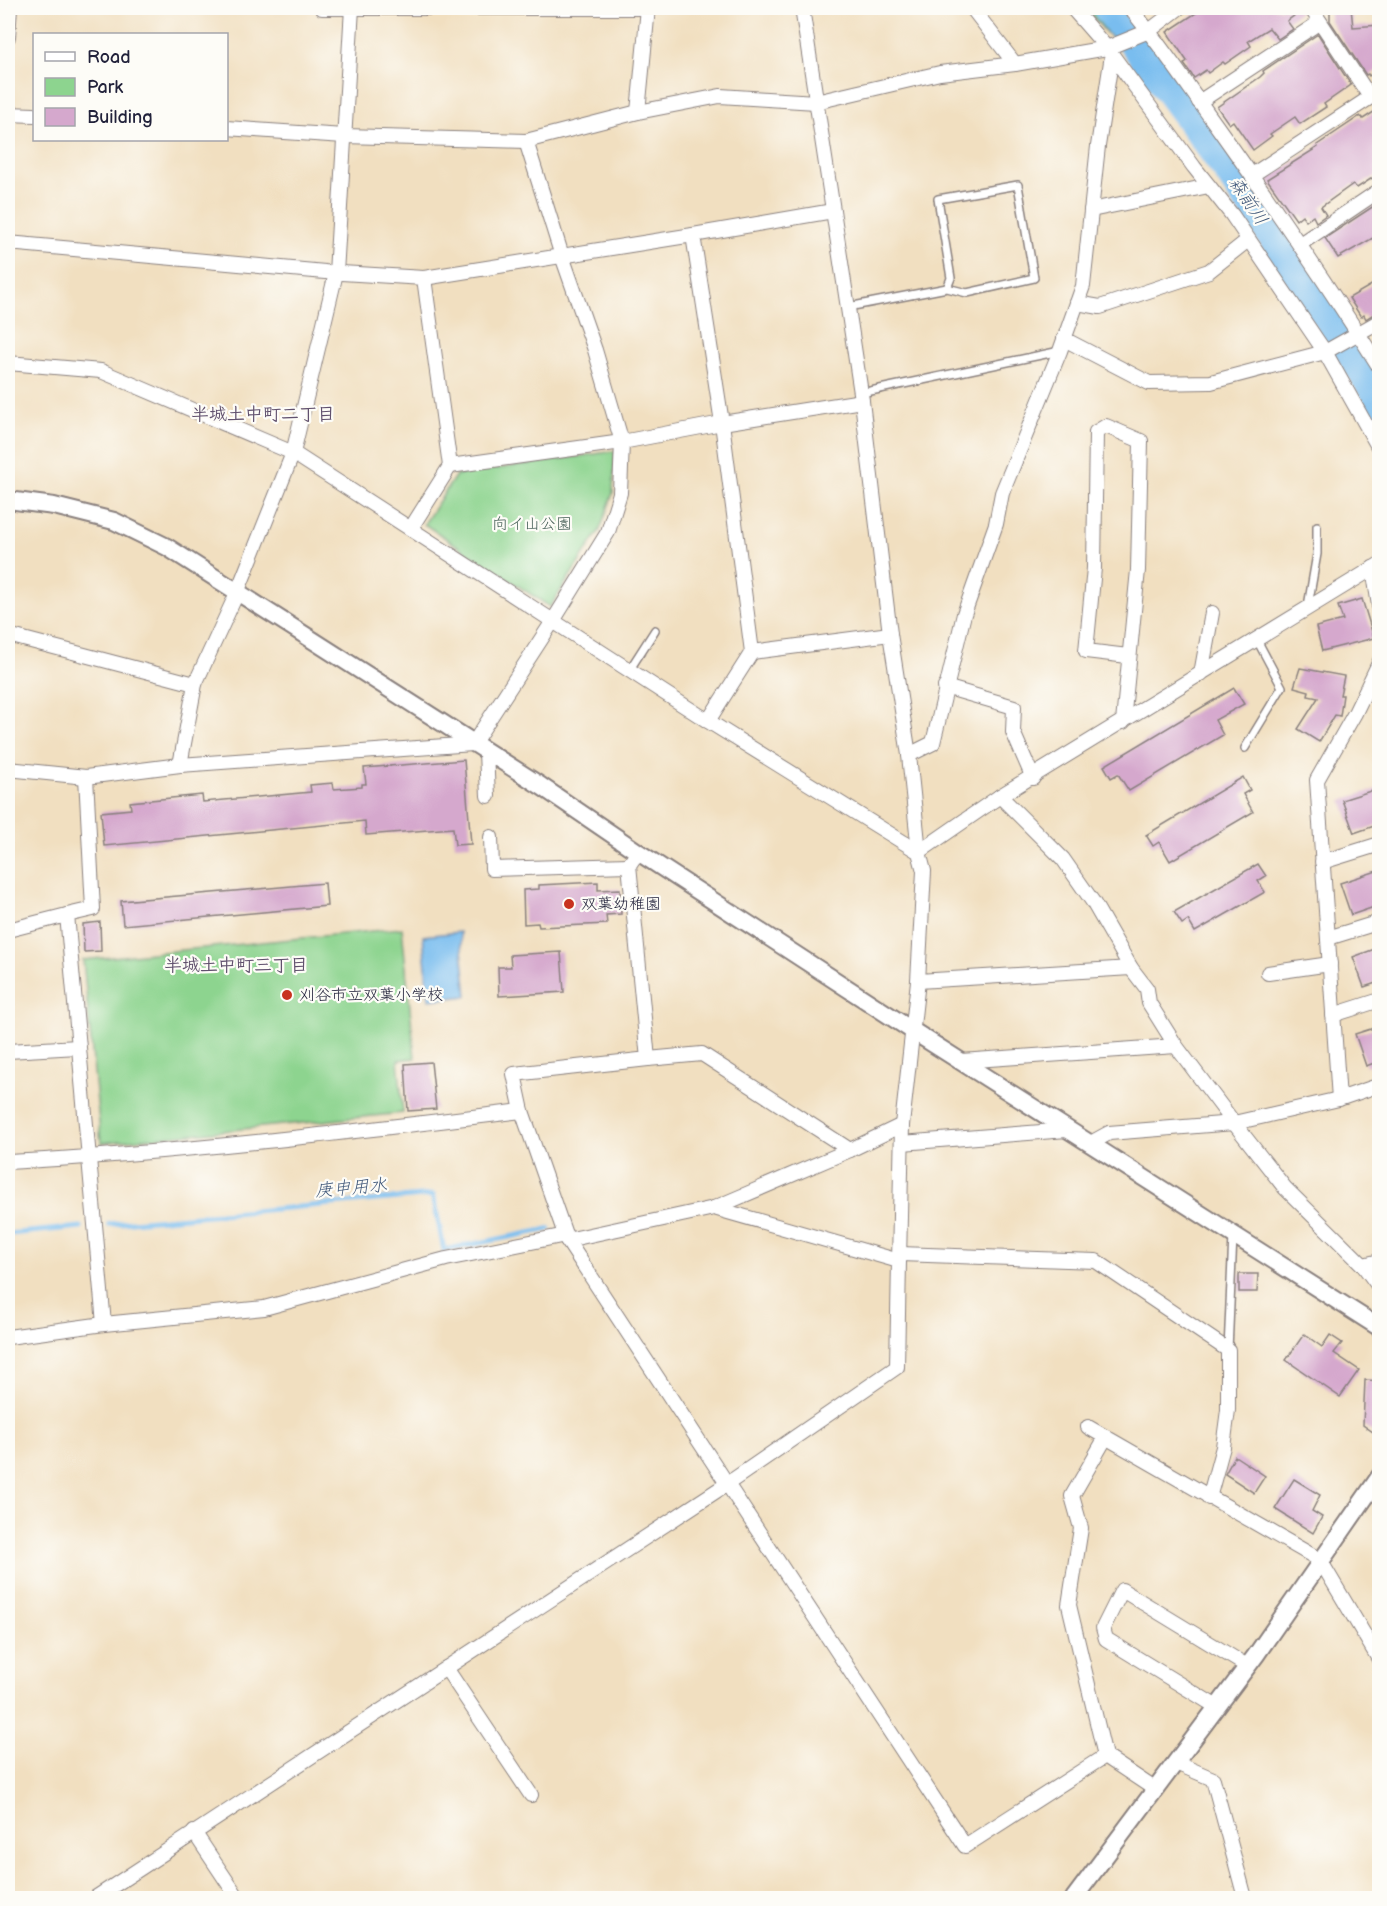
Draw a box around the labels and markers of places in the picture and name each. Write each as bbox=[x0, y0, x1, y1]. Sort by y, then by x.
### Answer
place label: 双葉幼稚園 bbox=[581, 895, 661, 914]
marker: 双葉幼稚園 bbox=[562, 897, 576, 911]
place label: 刈谷市立双葉小学校 bbox=[299, 986, 443, 1005]
marker: 刈谷市立双葉小学校 bbox=[280, 988, 294, 1002]

